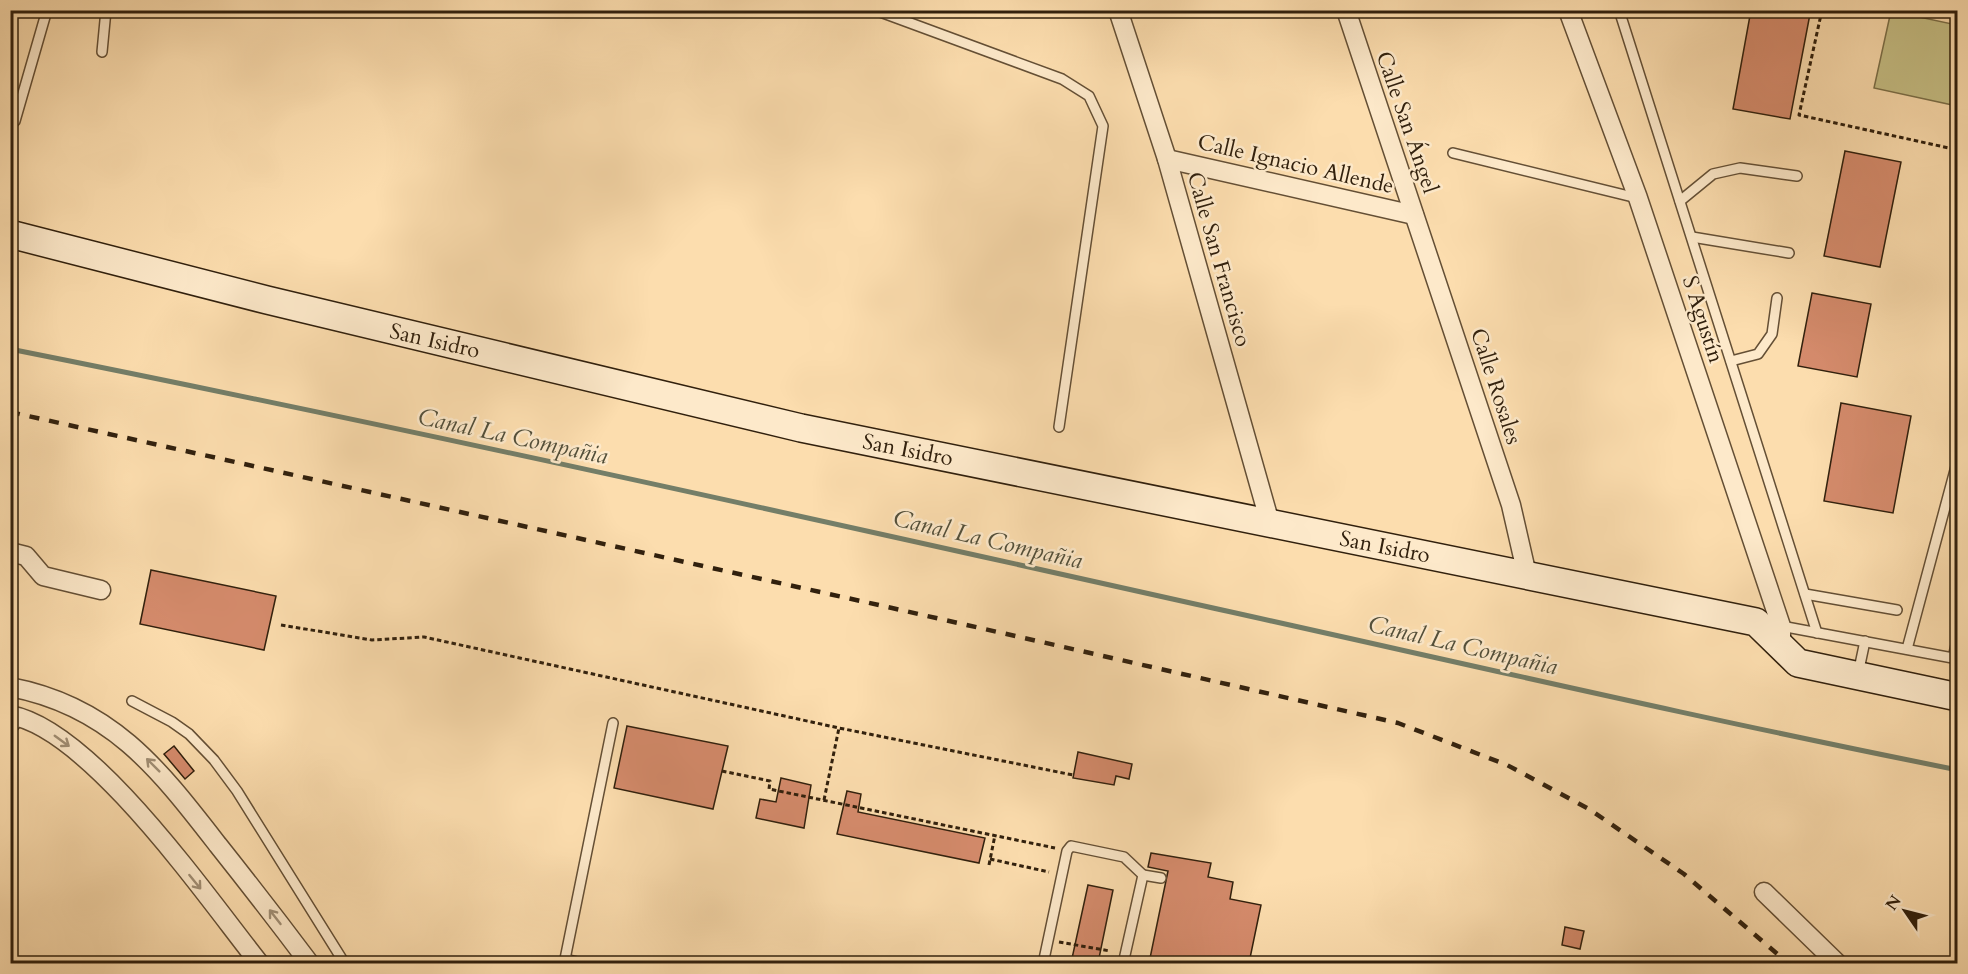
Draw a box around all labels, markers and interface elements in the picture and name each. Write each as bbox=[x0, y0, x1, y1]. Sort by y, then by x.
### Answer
street label: Calle San Ángel bbox=[1369, 47, 1446, 198]
street label: Calle Ignacio Allende bbox=[1195, 127, 1397, 201]
street label: Calle San Francisco bbox=[1180, 168, 1258, 350]
street label: S Agustín bbox=[1675, 272, 1731, 367]
street label: San Isidro bbox=[387, 316, 483, 366]
street label: Calle Rosales bbox=[1463, 324, 1529, 448]
water label: Canal La Compañia bbox=[415, 400, 611, 473]
street label: San Isidro bbox=[860, 427, 956, 473]
water label: Canal La Compañia bbox=[890, 502, 1086, 577]
street label: San Isidro bbox=[1337, 524, 1433, 570]
water label: Canal La Compañia bbox=[1365, 608, 1561, 683]
one-way arrow bbox=[54, 735, 70, 747]
one-way arrow bbox=[146, 757, 161, 772]
one-way arrow bbox=[189, 874, 202, 890]
north arrow bbox=[1875, 881, 1935, 941]
text: N bbox=[1881, 891, 1907, 915]
one-way arrow bbox=[268, 910, 281, 926]

